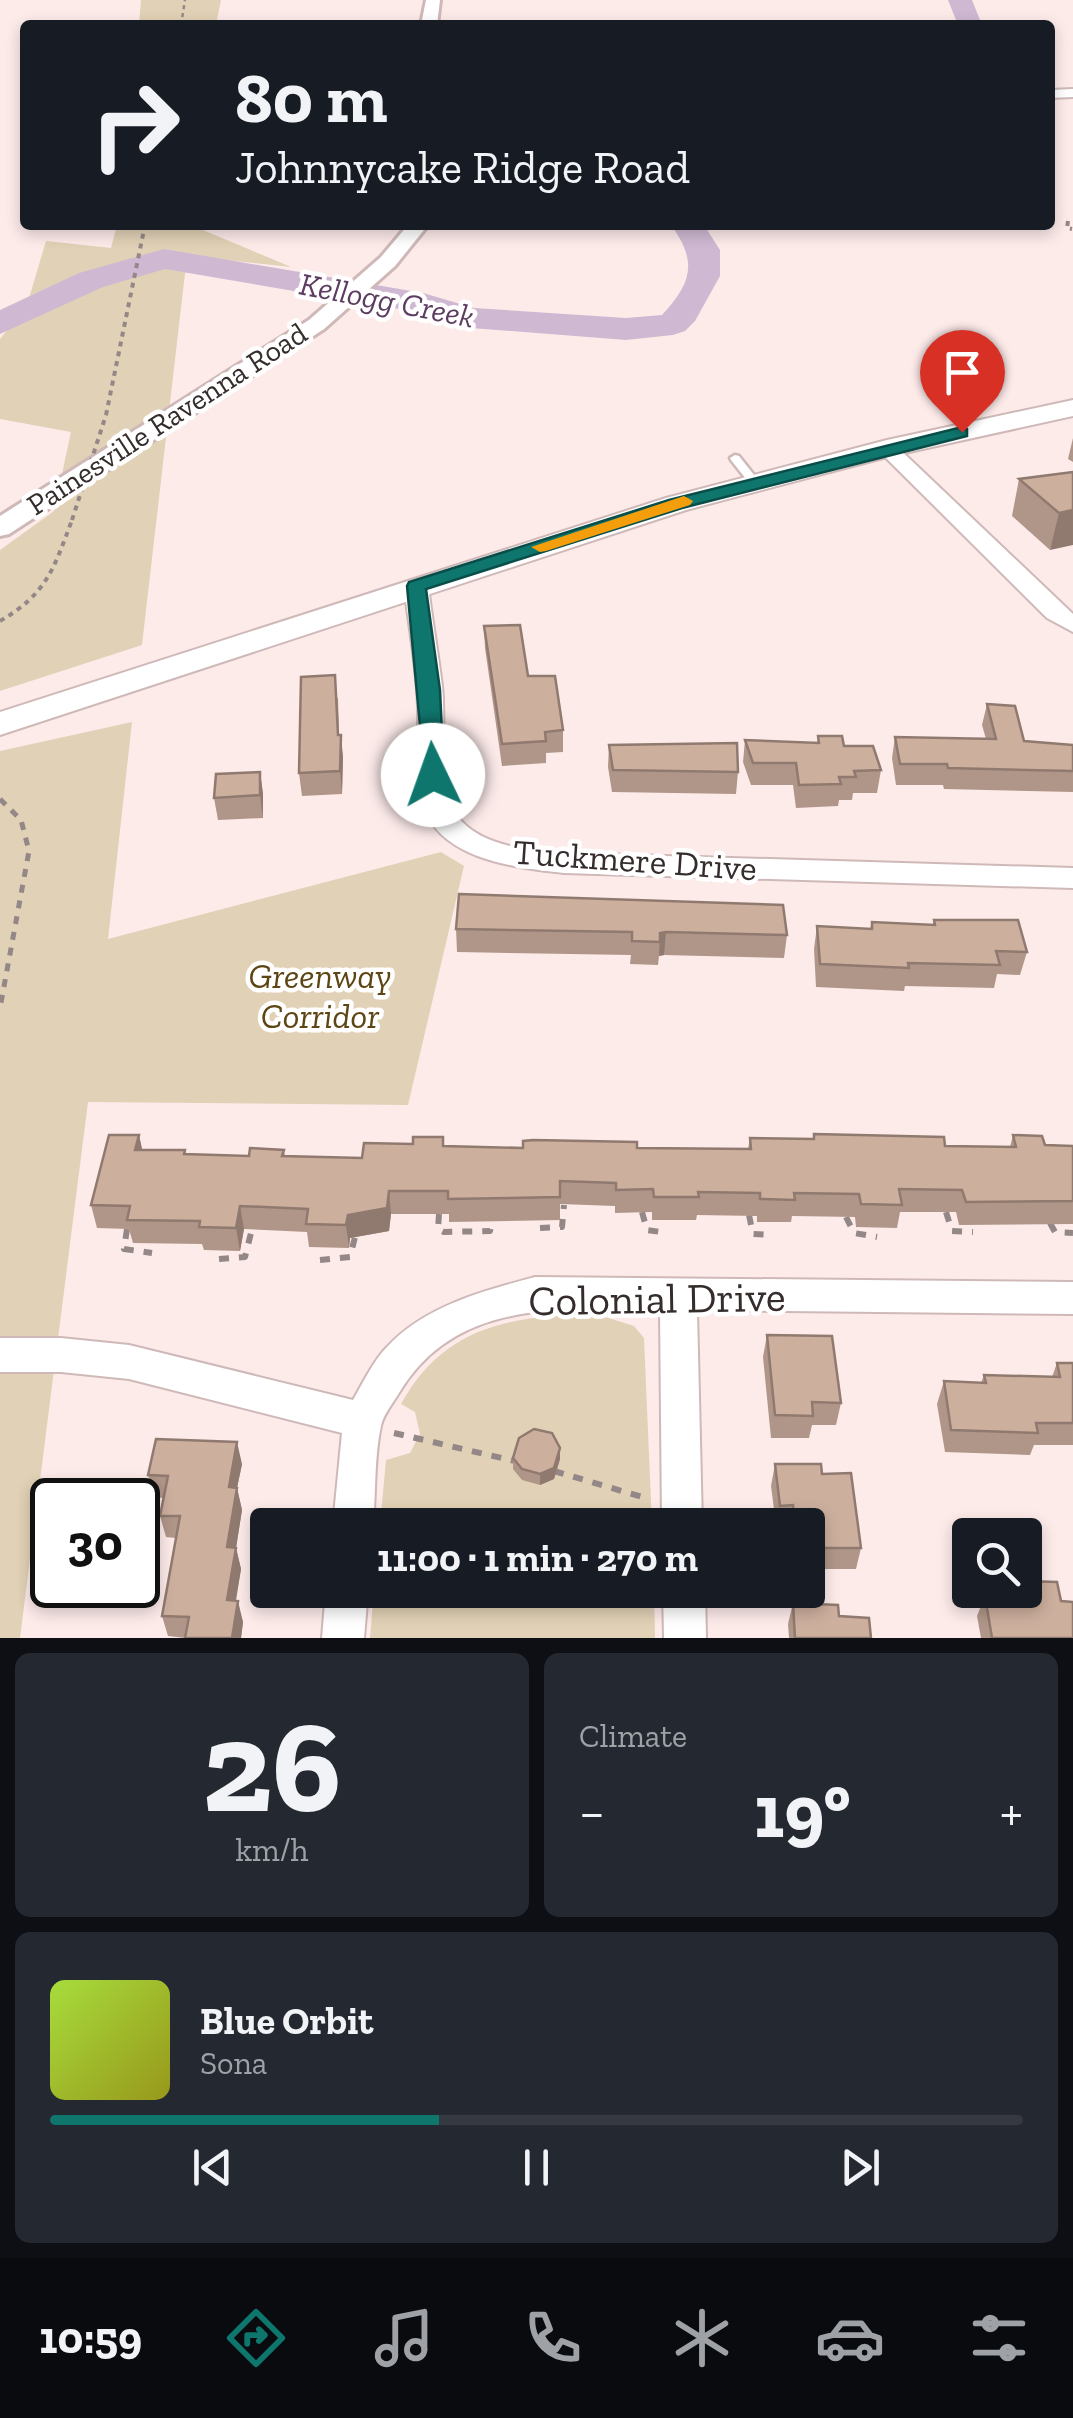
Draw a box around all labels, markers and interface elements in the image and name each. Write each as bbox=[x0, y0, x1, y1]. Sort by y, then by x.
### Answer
text: 80 m bbox=[235, 56, 387, 140]
icon: right bbox=[70, 60, 200, 190]
text: Johnnycake Ridge Road bbox=[235, 141, 690, 195]
water label: Kellogg Creek bbox=[296, 264, 478, 336]
street label: Painesville Ravenna Road bbox=[20, 315, 314, 523]
pin bbox=[920, 330, 1005, 433]
icon: arrive bbox=[935, 345, 990, 400]
position arrow bbox=[381, 723, 485, 827]
street label: Tuckmere Drive bbox=[512, 831, 758, 889]
park label: Greenway Corridor bbox=[249, 955, 391, 1037]
street label: Colonial Drive bbox=[528, 1271, 786, 1326]
speed limit sign: 30 bbox=[30, 1478, 160, 1608]
map controls bbox=[952, 1518, 1042, 1608]
button: search bbox=[952, 1518, 1042, 1608]
text: 11:00 · 1 min · 270 m bbox=[377, 1535, 698, 1581]
text: 26 bbox=[202, 1688, 342, 1844]
text: Climate bbox=[579, 1717, 687, 1755]
text: 19° bbox=[754, 1766, 851, 1856]
text: − bbox=[579, 1779, 605, 1845]
text: + bbox=[1000, 1779, 1023, 1845]
text: km/h bbox=[235, 1831, 309, 1869]
text: Blue Orbit bbox=[200, 1998, 373, 2044]
text: Sona bbox=[200, 2044, 267, 2082]
icon: previous bbox=[185, 2140, 240, 2195]
icon: pause bbox=[509, 2140, 564, 2195]
icon: next bbox=[833, 2140, 888, 2195]
icon: directions bbox=[221, 2303, 291, 2373]
icon: music bbox=[369, 2303, 439, 2373]
icon: phone bbox=[518, 2303, 588, 2373]
icon: climate bbox=[667, 2303, 737, 2373]
icon: car bbox=[815, 2303, 885, 2373]
icon: filters bbox=[964, 2303, 1034, 2373]
text: 10:59 bbox=[39, 2311, 142, 2365]

